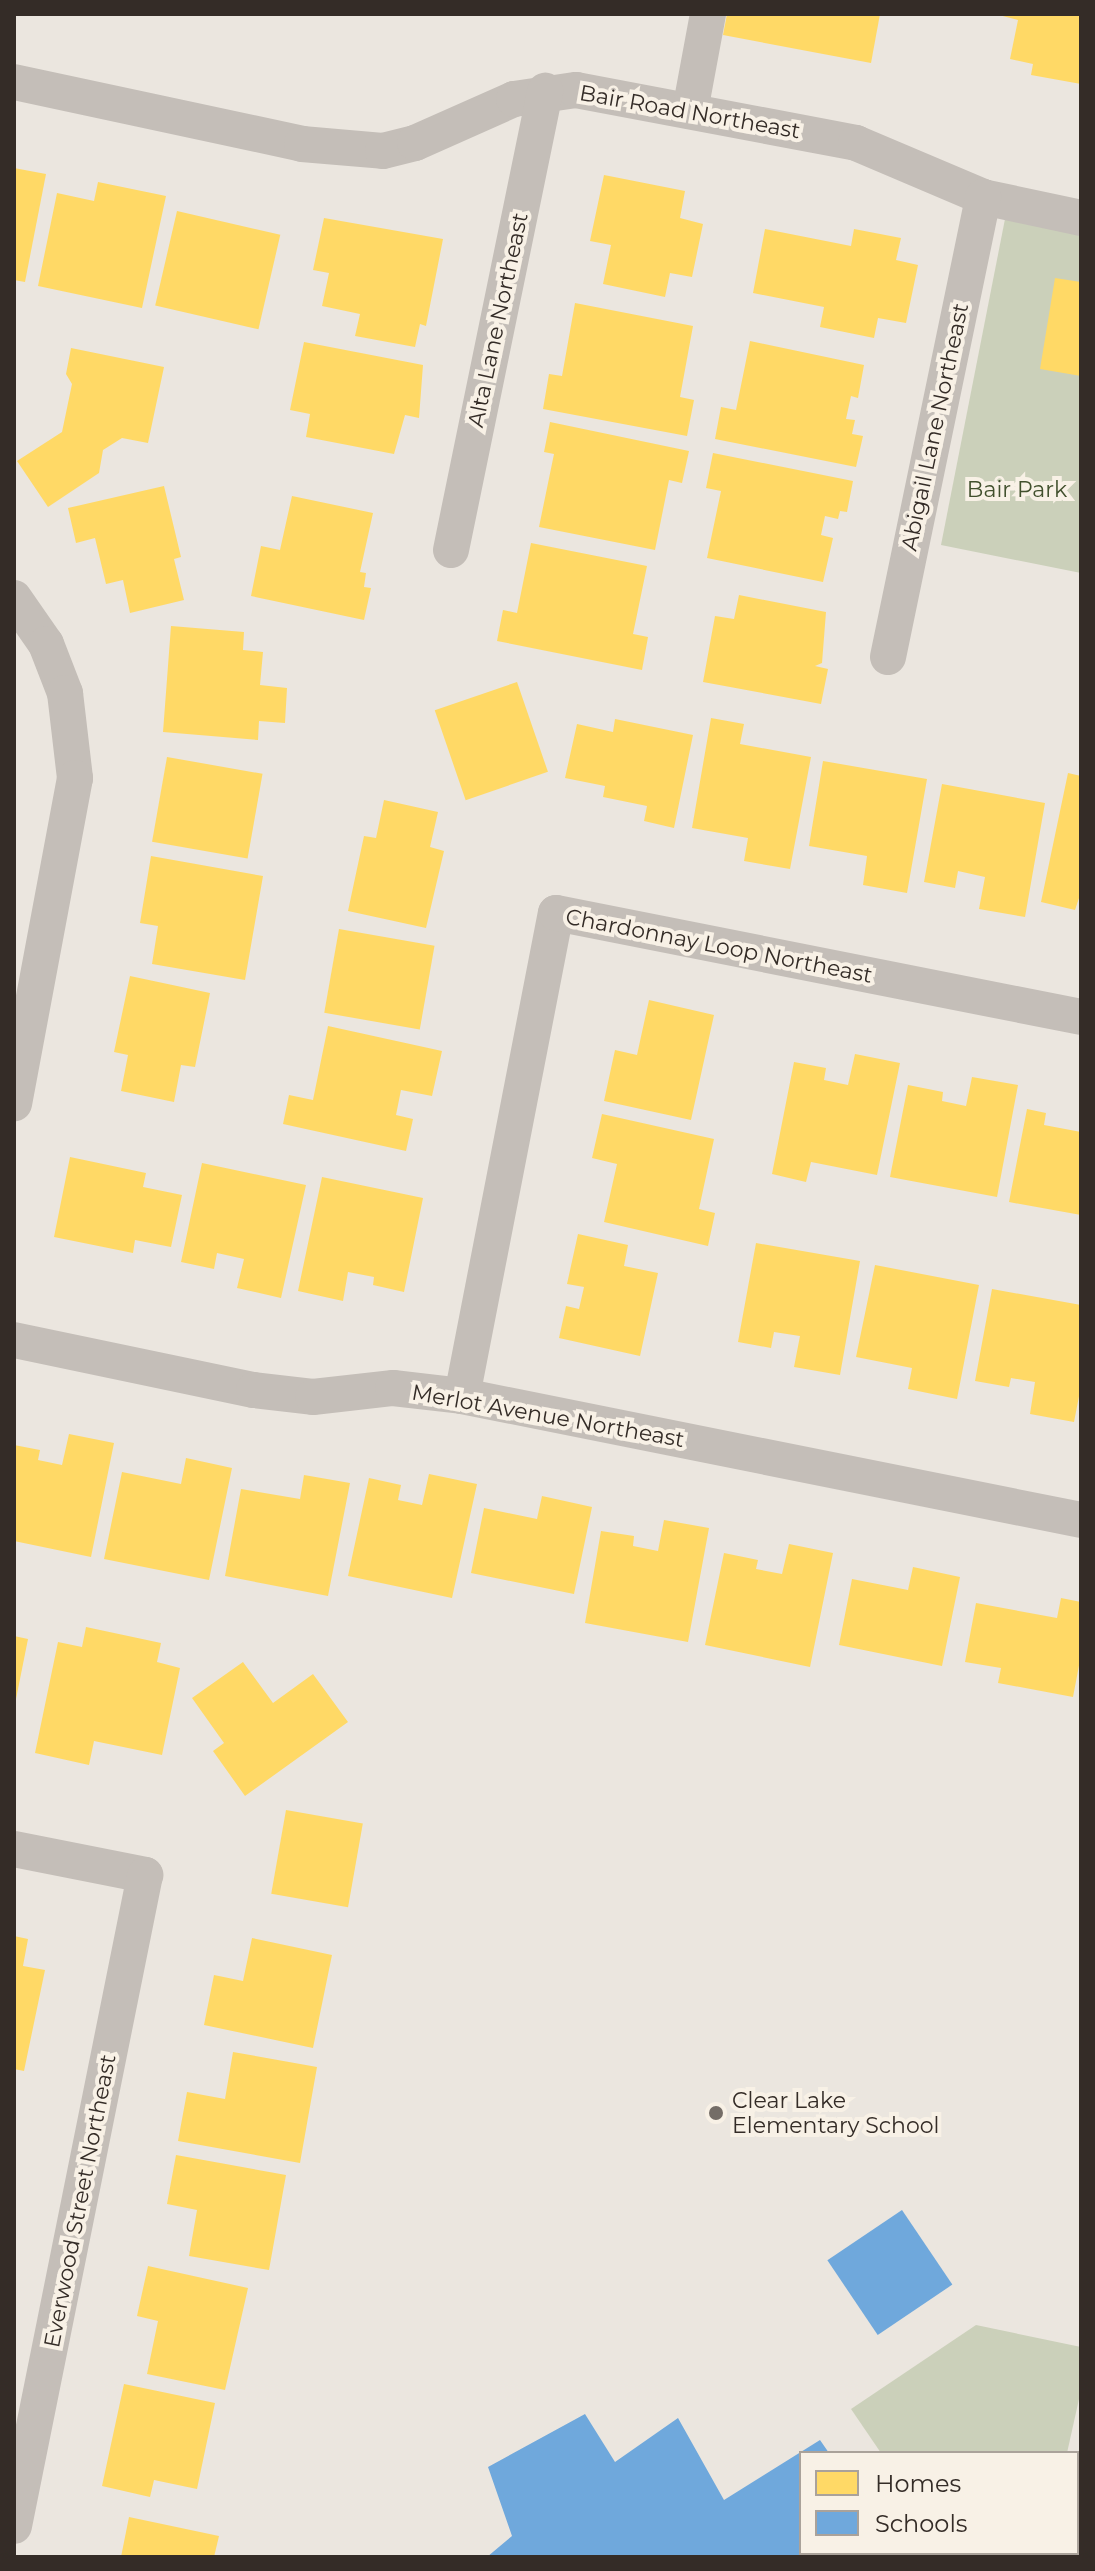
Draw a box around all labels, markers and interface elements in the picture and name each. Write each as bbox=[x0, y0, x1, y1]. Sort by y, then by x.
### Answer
street label: Bair Road Northeast bbox=[578, 80, 802, 144]
street label: Alta Lane Northeast bbox=[462, 210, 534, 430]
street label: Abigail Lane Northeast bbox=[896, 301, 974, 553]
park label: Bair Park bbox=[967, 477, 1067, 503]
street label: Chardonnay Loop Northeast bbox=[563, 903, 875, 989]
street label: Merlot Avenue Northeast bbox=[410, 1379, 686, 1453]
street label: Everwood Street Northeast bbox=[39, 2052, 121, 2350]
place label: Clear Lake Elementary School bbox=[732, 2087, 939, 2138]
marker: Clear Lake Elementary School bbox=[707, 2104, 725, 2122]
legend bbox=[799, 2451, 1079, 2555]
text: Homes bbox=[875, 2469, 961, 2498]
text: Schools bbox=[875, 2509, 968, 2538]

